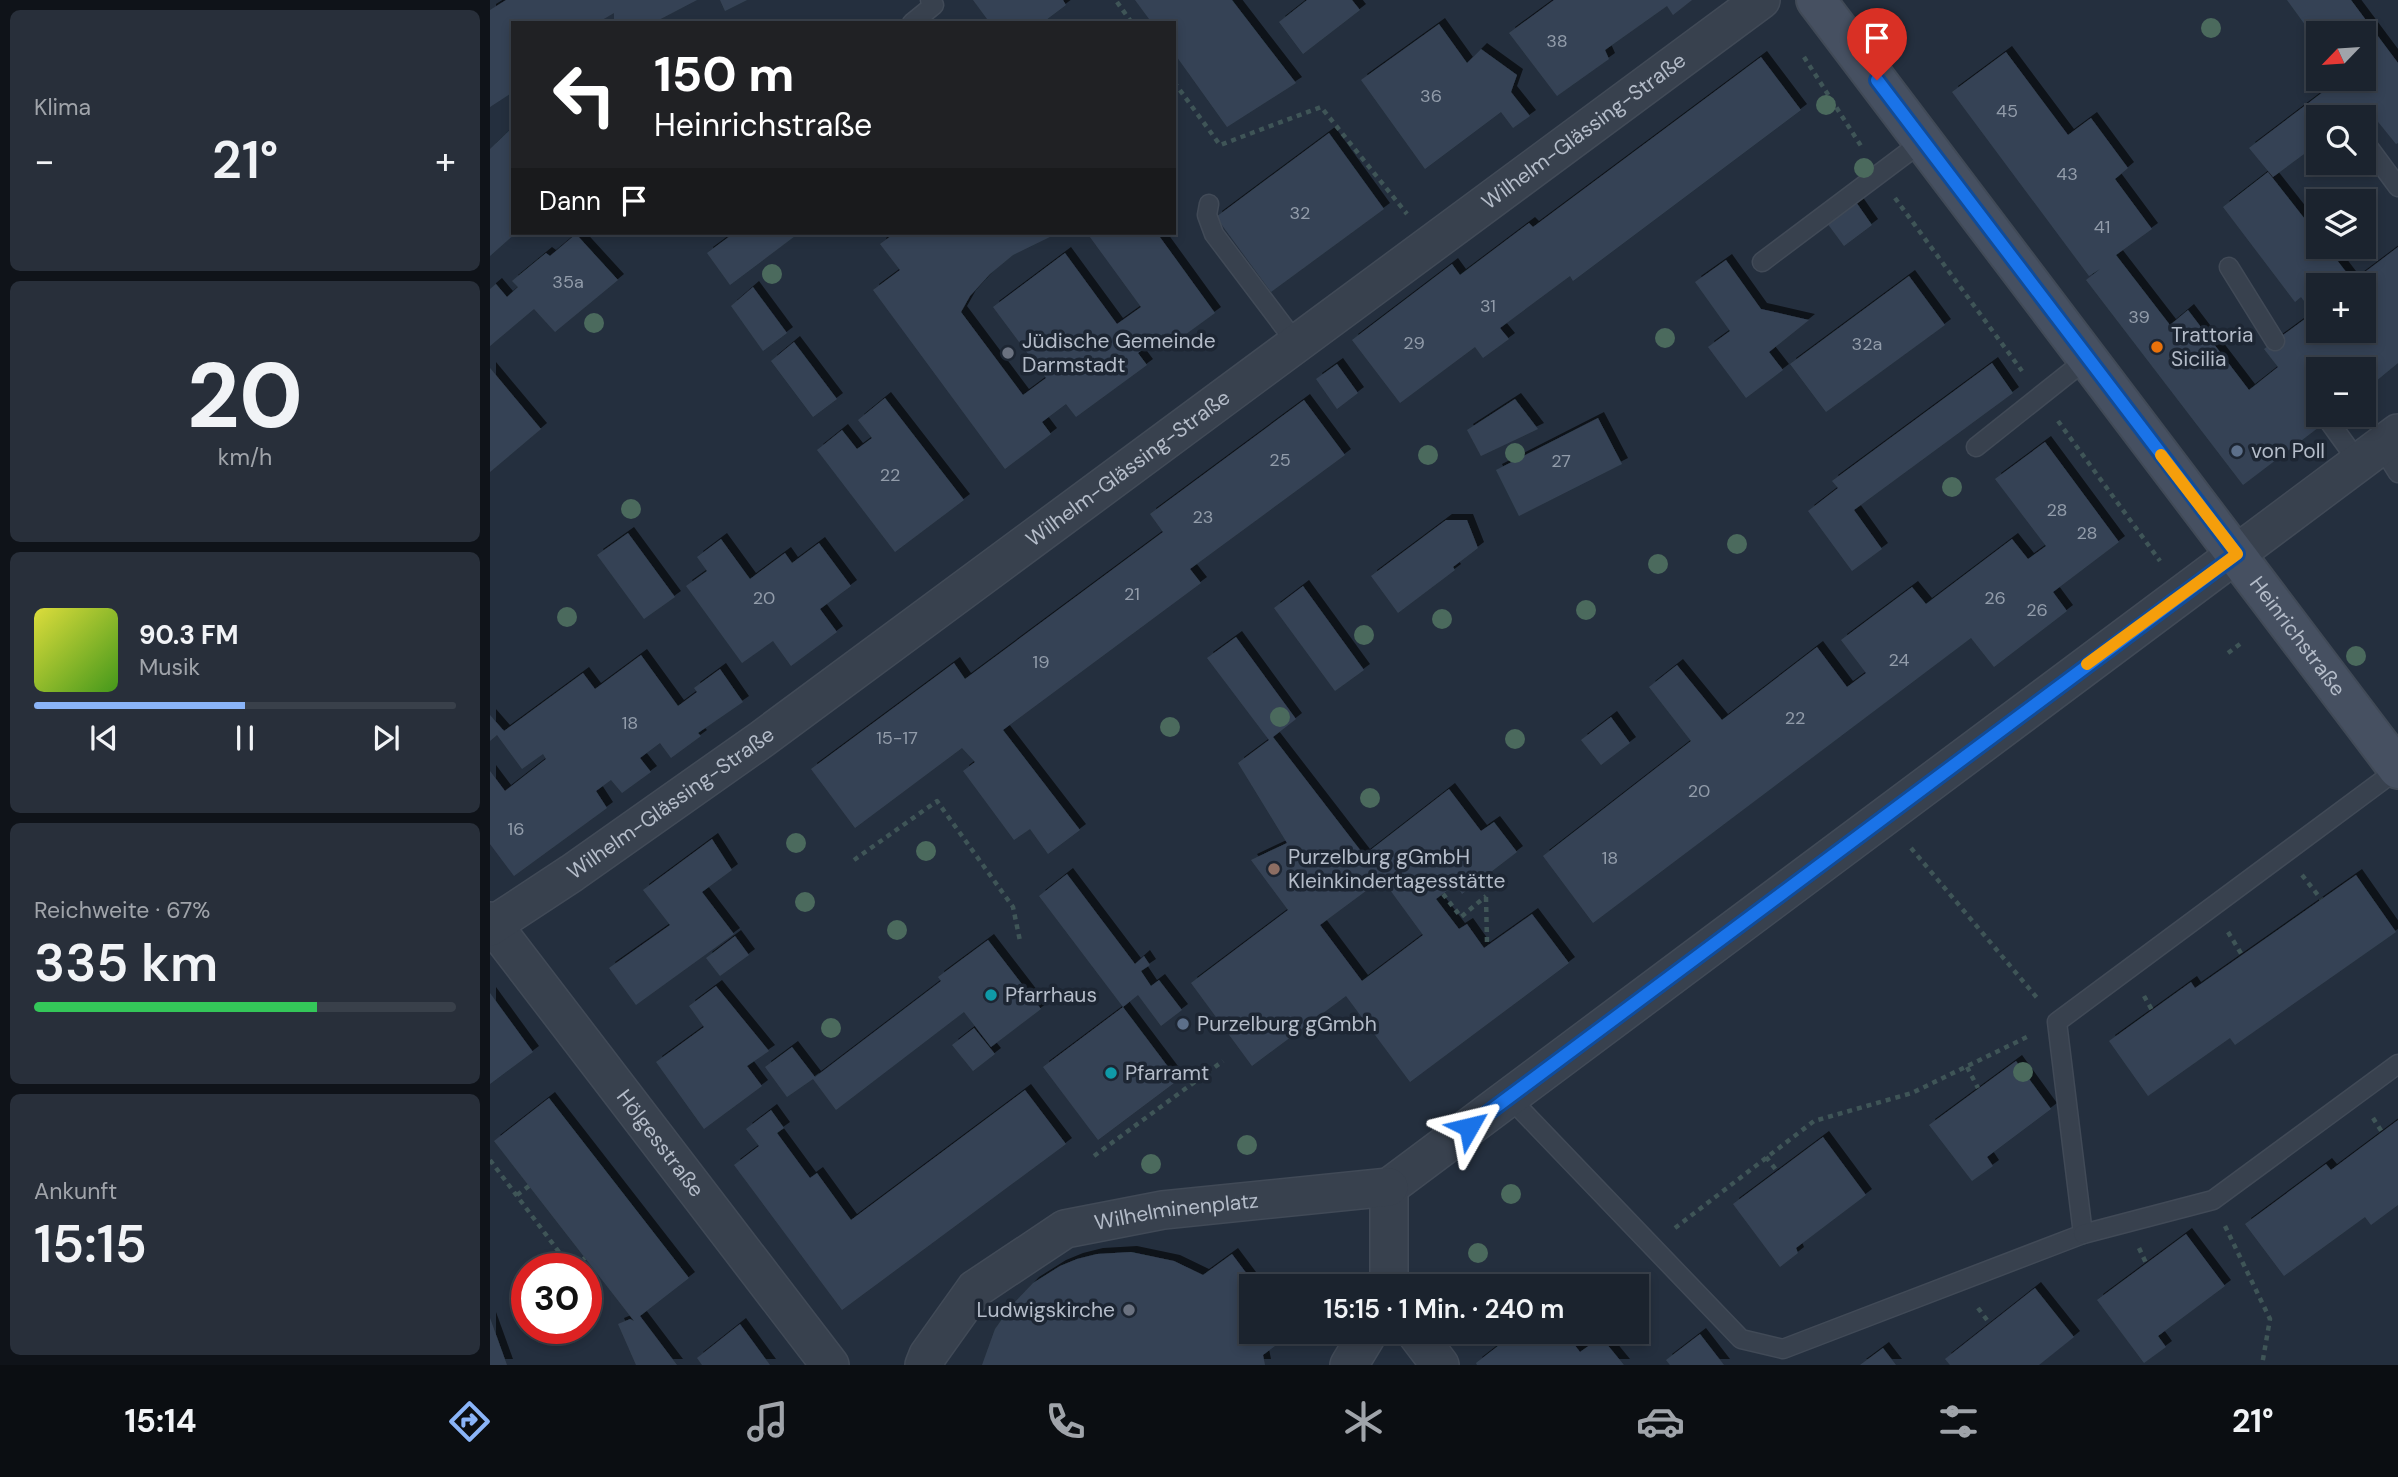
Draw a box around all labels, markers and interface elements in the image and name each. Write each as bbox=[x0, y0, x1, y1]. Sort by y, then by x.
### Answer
pin bbox=[1847, 8, 1907, 80]
icon: arrive bbox=[1858, 19, 1896, 57]
north arrow bbox=[2306, 21, 2376, 91]
map controls bbox=[2306, 21, 2376, 427]
house number: 38 bbox=[1546, 29, 1568, 53]
text: 150 m bbox=[654, 42, 794, 106]
street label: Wilhelm-Glässing-Straße bbox=[1476, 46, 1692, 216]
icon: left bbox=[539, 49, 630, 140]
house number: 36 bbox=[1420, 84, 1442, 108]
text: Klima bbox=[34, 92, 91, 122]
house number: 45 bbox=[1996, 99, 2018, 123]
text: Heinrichstraße bbox=[654, 104, 872, 146]
button: search bbox=[2306, 105, 2376, 175]
text: 21° bbox=[212, 126, 278, 194]
text: − bbox=[34, 136, 55, 186]
text: + bbox=[435, 136, 456, 186]
house number: 43 bbox=[2056, 162, 2078, 186]
icon: arrive bbox=[615, 182, 653, 220]
text: Dann bbox=[539, 184, 601, 218]
button: layers bbox=[2306, 189, 2376, 259]
house number: 32 bbox=[1289, 201, 1311, 225]
house number: 41 bbox=[2094, 215, 2110, 239]
house number: 35a bbox=[552, 270, 584, 294]
button: + bbox=[2306, 273, 2376, 343]
house number: 31 bbox=[1480, 294, 1496, 318]
house number: 39 bbox=[2128, 305, 2150, 329]
place label: Trattoria Sicilia bbox=[2171, 321, 2253, 373]
place label: Jüdische Gemeinde Darmstadt bbox=[1022, 327, 1216, 379]
house number: 29 bbox=[1403, 331, 1425, 355]
house number: 32a bbox=[1852, 332, 1882, 356]
text: 20 bbox=[187, 337, 303, 455]
marker: Trattoria Sicilia bbox=[2149, 339, 2165, 355]
marker: Jüdische Gemeinde Darmstadt bbox=[1000, 345, 1016, 361]
button: − bbox=[2306, 357, 2376, 427]
street label: Wilhelm-Glässing-Straße bbox=[1020, 383, 1236, 553]
place label: von Poll bbox=[2251, 437, 2325, 465]
text: km/h bbox=[218, 442, 272, 472]
marker: von Poll bbox=[2229, 443, 2245, 459]
house number: 25 bbox=[1269, 448, 1291, 472]
house number: 27 bbox=[1551, 449, 1571, 473]
house number: 22 bbox=[880, 463, 900, 487]
house number: 28 bbox=[2046, 498, 2068, 522]
house number: 23 bbox=[1192, 505, 1214, 529]
house number: 28 bbox=[2076, 521, 2098, 545]
street label: Heinrichstraße bbox=[2243, 571, 2352, 702]
house number: 21 bbox=[1124, 582, 1140, 606]
house number: 20 bbox=[753, 586, 775, 610]
house number: 26 bbox=[1984, 586, 2006, 610]
house number: 26 bbox=[2026, 598, 2048, 622]
text: 90.3 FM bbox=[139, 618, 239, 652]
house number: 24 bbox=[1889, 648, 1910, 672]
house number: 19 bbox=[1033, 650, 1049, 674]
text: Musik bbox=[139, 652, 200, 682]
house number: 22 bbox=[1785, 706, 1805, 730]
house number: 18 bbox=[622, 711, 638, 735]
icon: previous bbox=[85, 719, 123, 757]
icon: pause bbox=[226, 719, 264, 757]
icon: next bbox=[367, 719, 405, 757]
street label: Wilhelm-Glässing-Straße bbox=[562, 721, 780, 886]
house number: 15-17 bbox=[876, 726, 918, 750]
house number: 20 bbox=[1688, 779, 1710, 803]
house number: 16 bbox=[508, 817, 524, 841]
place label: Purzelburg gGmbH Kleinkindertagesstätte bbox=[1288, 843, 1506, 895]
house number: 18 bbox=[1602, 846, 1618, 870]
marker: Purzelburg gGmbH Kleinkindertagesstätte bbox=[1266, 861, 1282, 877]
text: Reichweite · 67% bbox=[34, 895, 210, 925]
text: 335 km bbox=[34, 929, 218, 997]
place label: Pfarrhaus bbox=[1005, 981, 1097, 1009]
marker: Pfarrhaus bbox=[983, 987, 999, 1003]
place label: Purzelburg gGmbh bbox=[1197, 1010, 1377, 1038]
marker: Purzelburg gGmbh bbox=[1175, 1016, 1191, 1032]
place label: Pfarramt bbox=[1125, 1059, 1209, 1087]
marker: Pfarramt bbox=[1103, 1065, 1119, 1081]
street label: Hölgesstraße bbox=[610, 1084, 710, 1203]
position arrow bbox=[1432, 1090, 1506, 1164]
text: Ankunft bbox=[34, 1176, 117, 1206]
street label: Wilhelminenplatz bbox=[1092, 1186, 1260, 1237]
text: 15:15 bbox=[34, 1210, 147, 1278]
speed limit sign: 30 bbox=[511, 1253, 602, 1344]
text: 15:15 · 1 Min. · 240 m bbox=[1324, 1292, 1564, 1326]
place label: Ludwigskirche bbox=[976, 1296, 1115, 1324]
marker: Ludwigskirche bbox=[1121, 1302, 1137, 1318]
icon: directions bbox=[445, 1397, 494, 1446]
icon: music bbox=[743, 1397, 792, 1446]
icon: phone bbox=[1041, 1397, 1090, 1446]
icon: climate bbox=[1339, 1397, 1388, 1446]
icon: car bbox=[1636, 1397, 1685, 1446]
icon: filters bbox=[1934, 1397, 1983, 1446]
text: 15:14 bbox=[124, 1400, 197, 1442]
text: 21° bbox=[2232, 1400, 2274, 1442]

